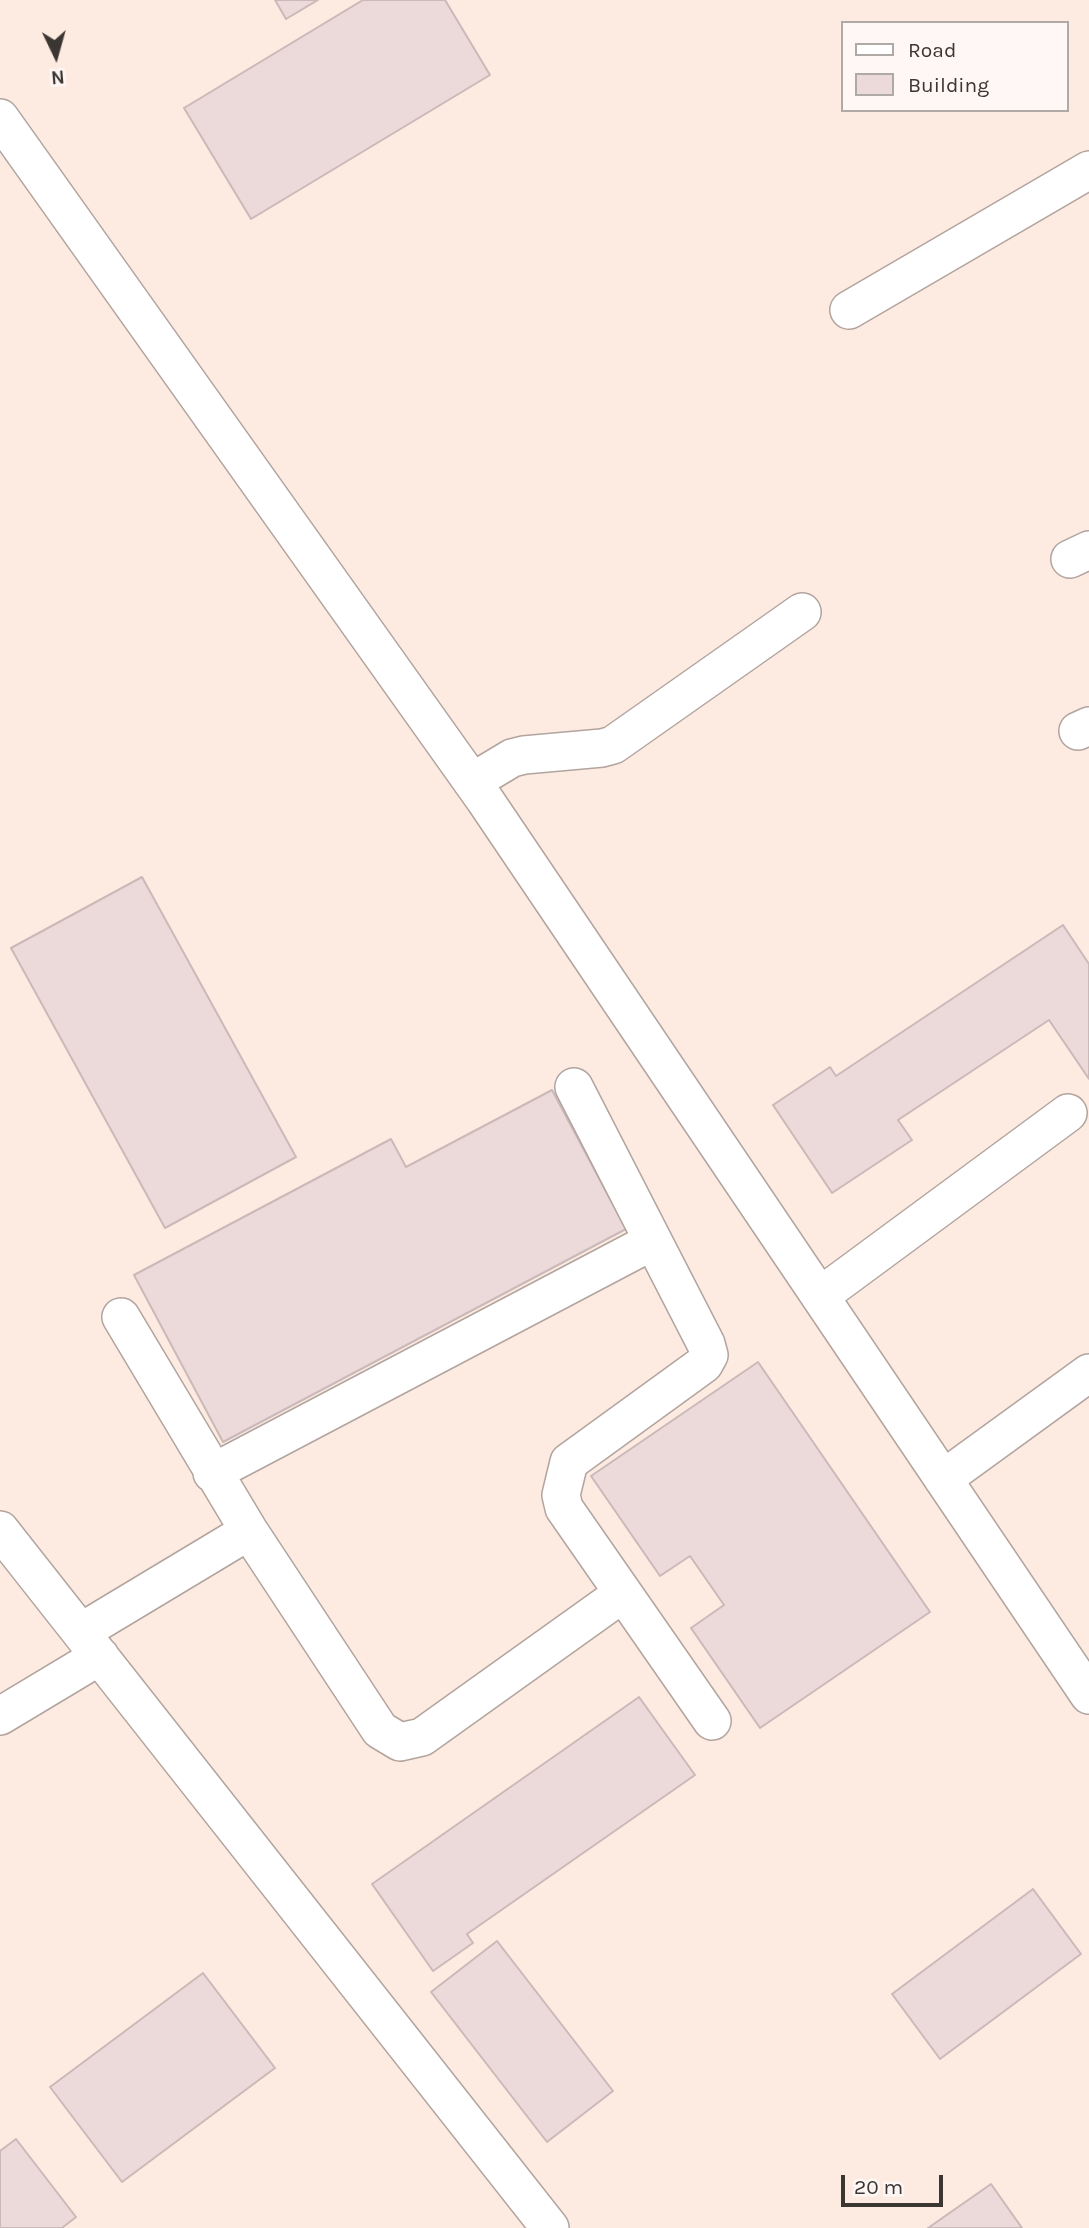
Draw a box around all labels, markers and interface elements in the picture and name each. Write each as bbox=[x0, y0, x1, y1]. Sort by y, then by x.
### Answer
north arrow bbox=[21, 21, 91, 91]
legend bbox=[841, 21, 1068, 112]
text: Road bbox=[908, 38, 956, 62]
text: N bbox=[50, 65, 66, 88]
text: Building bbox=[908, 73, 989, 97]
scale bar bbox=[844, 2162, 946, 2206]
text: 20 m bbox=[854, 2175, 903, 2199]

